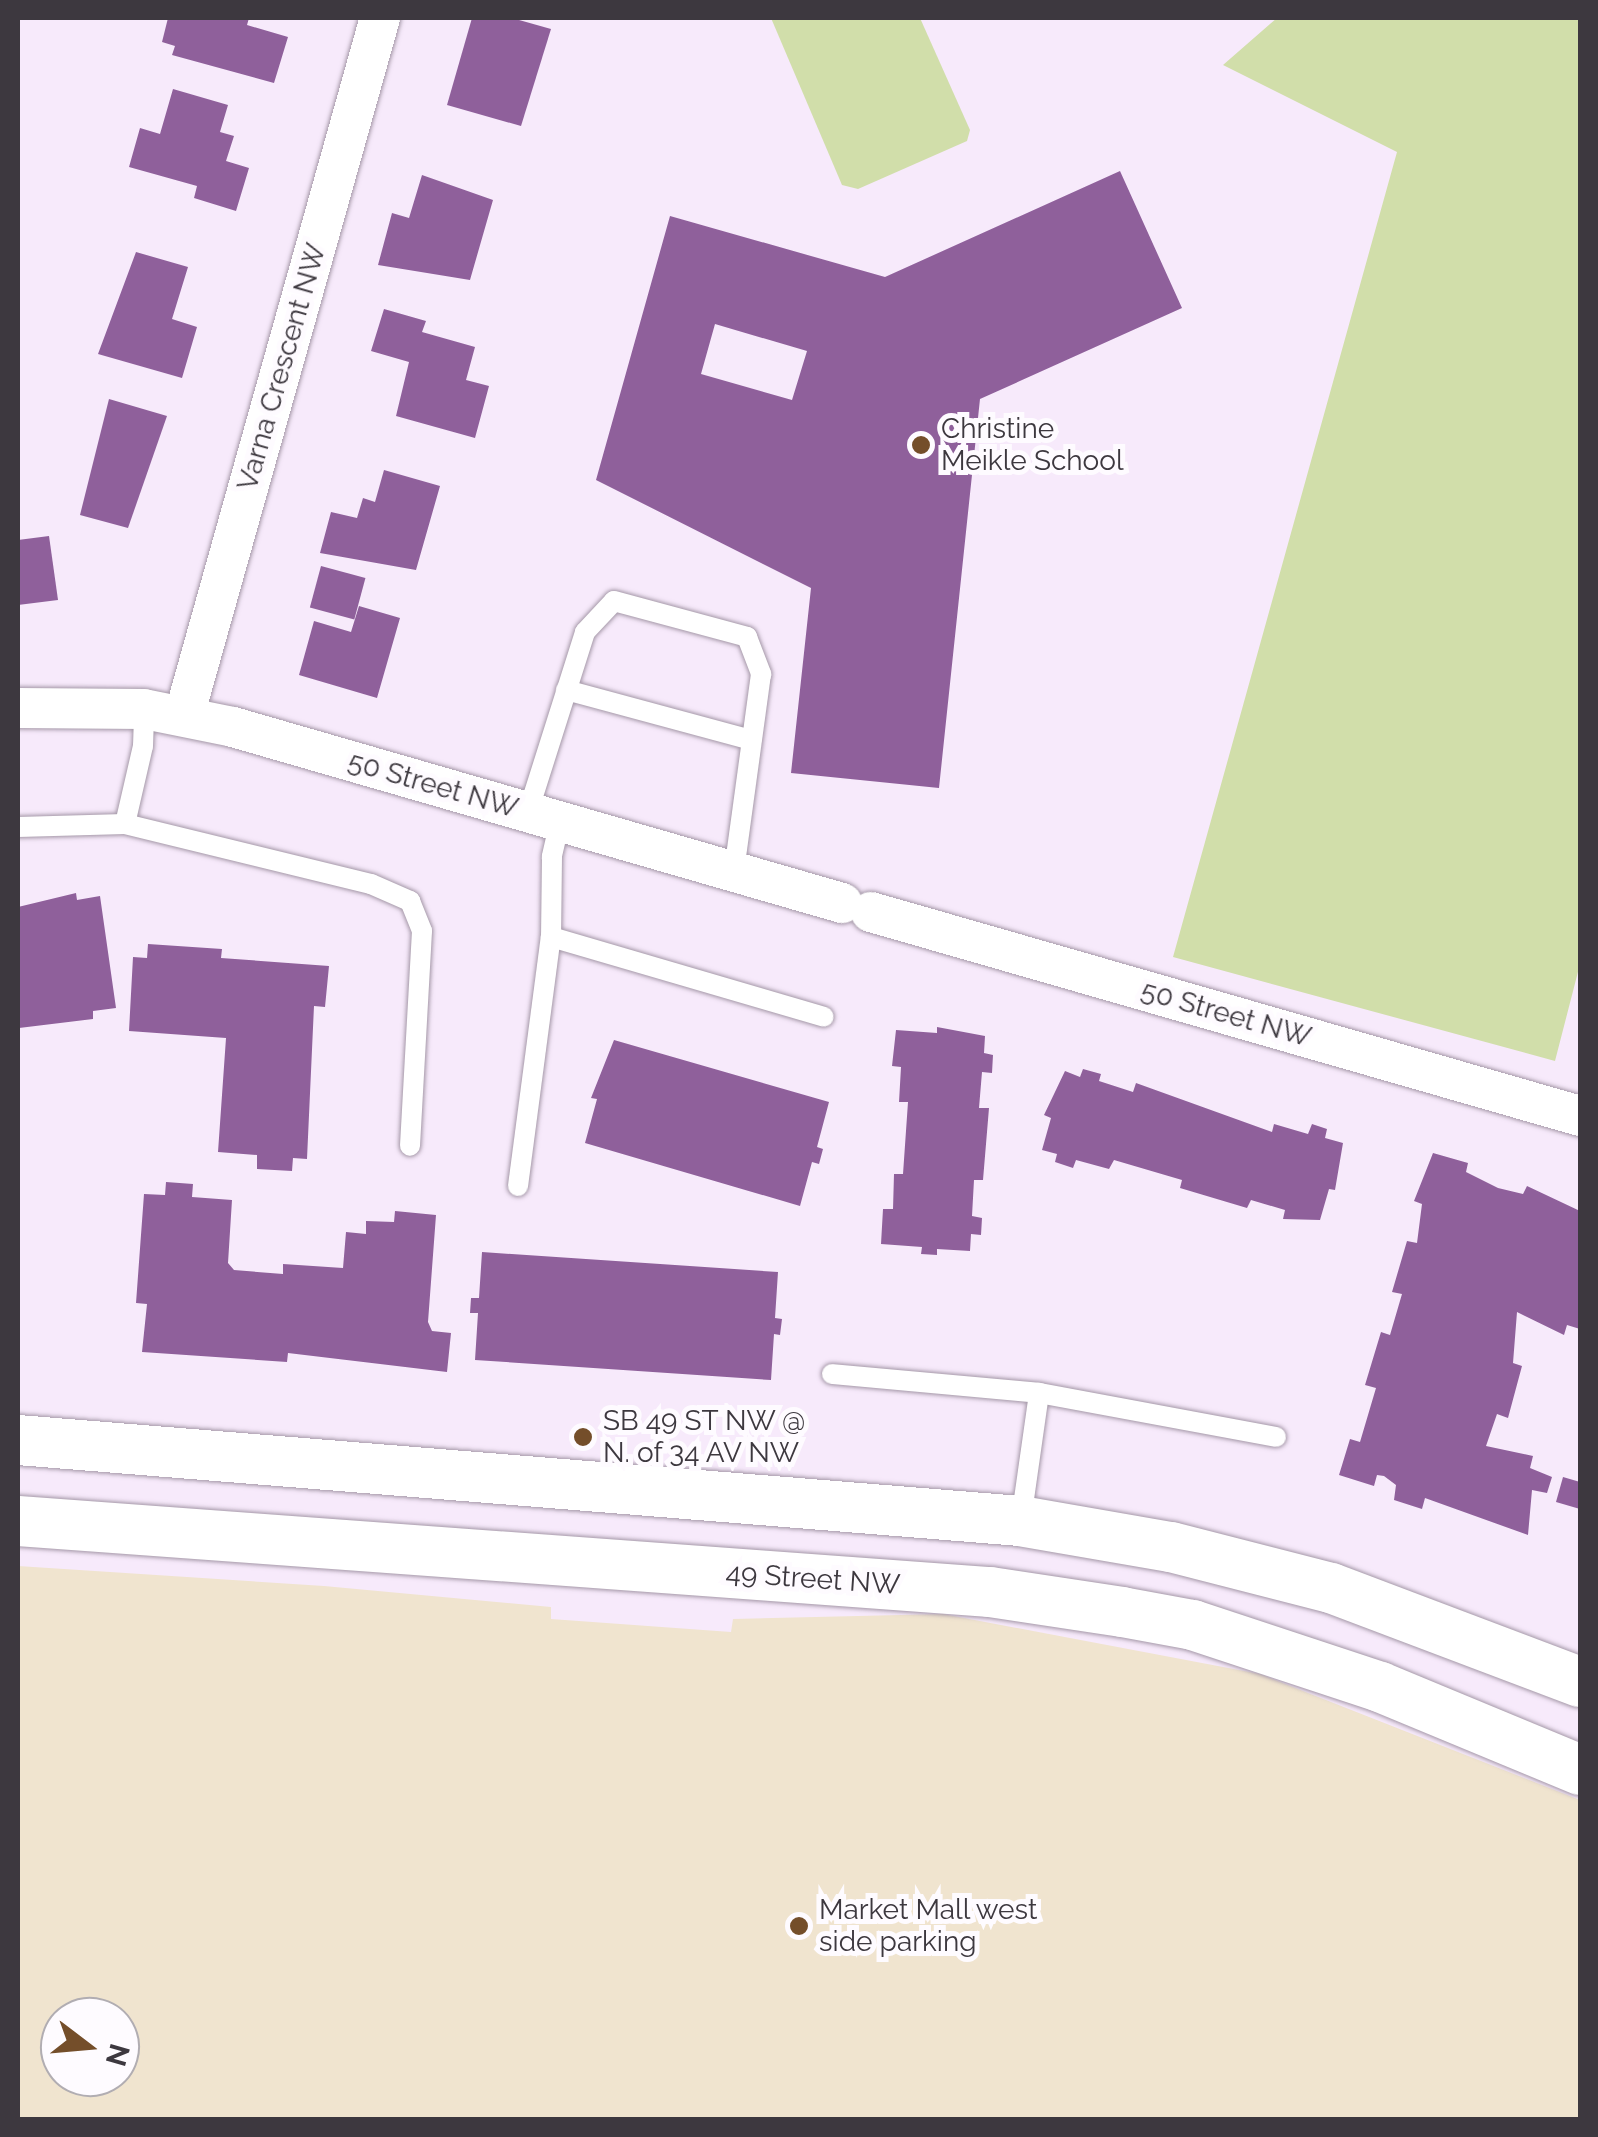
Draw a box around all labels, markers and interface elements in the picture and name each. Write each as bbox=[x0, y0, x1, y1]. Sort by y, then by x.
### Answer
street label: Varna Crescent NW bbox=[231, 240, 333, 494]
place label: Christine Meikle School bbox=[941, 412, 1124, 478]
marker: Christine Meikle School bbox=[910, 434, 932, 456]
street label: 50 Street NW bbox=[344, 745, 522, 825]
street label: 50 Street NW bbox=[1137, 974, 1315, 1054]
place label: SB 49 ST NW @ N. of 34 AV NW bbox=[603, 1404, 807, 1470]
marker: SB 49 ST NW @ N. of 34 AV NW bbox=[572, 1426, 594, 1448]
street label: 49 Street NW bbox=[725, 1556, 901, 1602]
place label: Market Mall west side parking bbox=[819, 1893, 1039, 1959]
marker: Market Mall west side parking bbox=[788, 1915, 810, 1937]
north arrow bbox=[40, 1997, 140, 2097]
text: N bbox=[99, 2040, 136, 2070]

